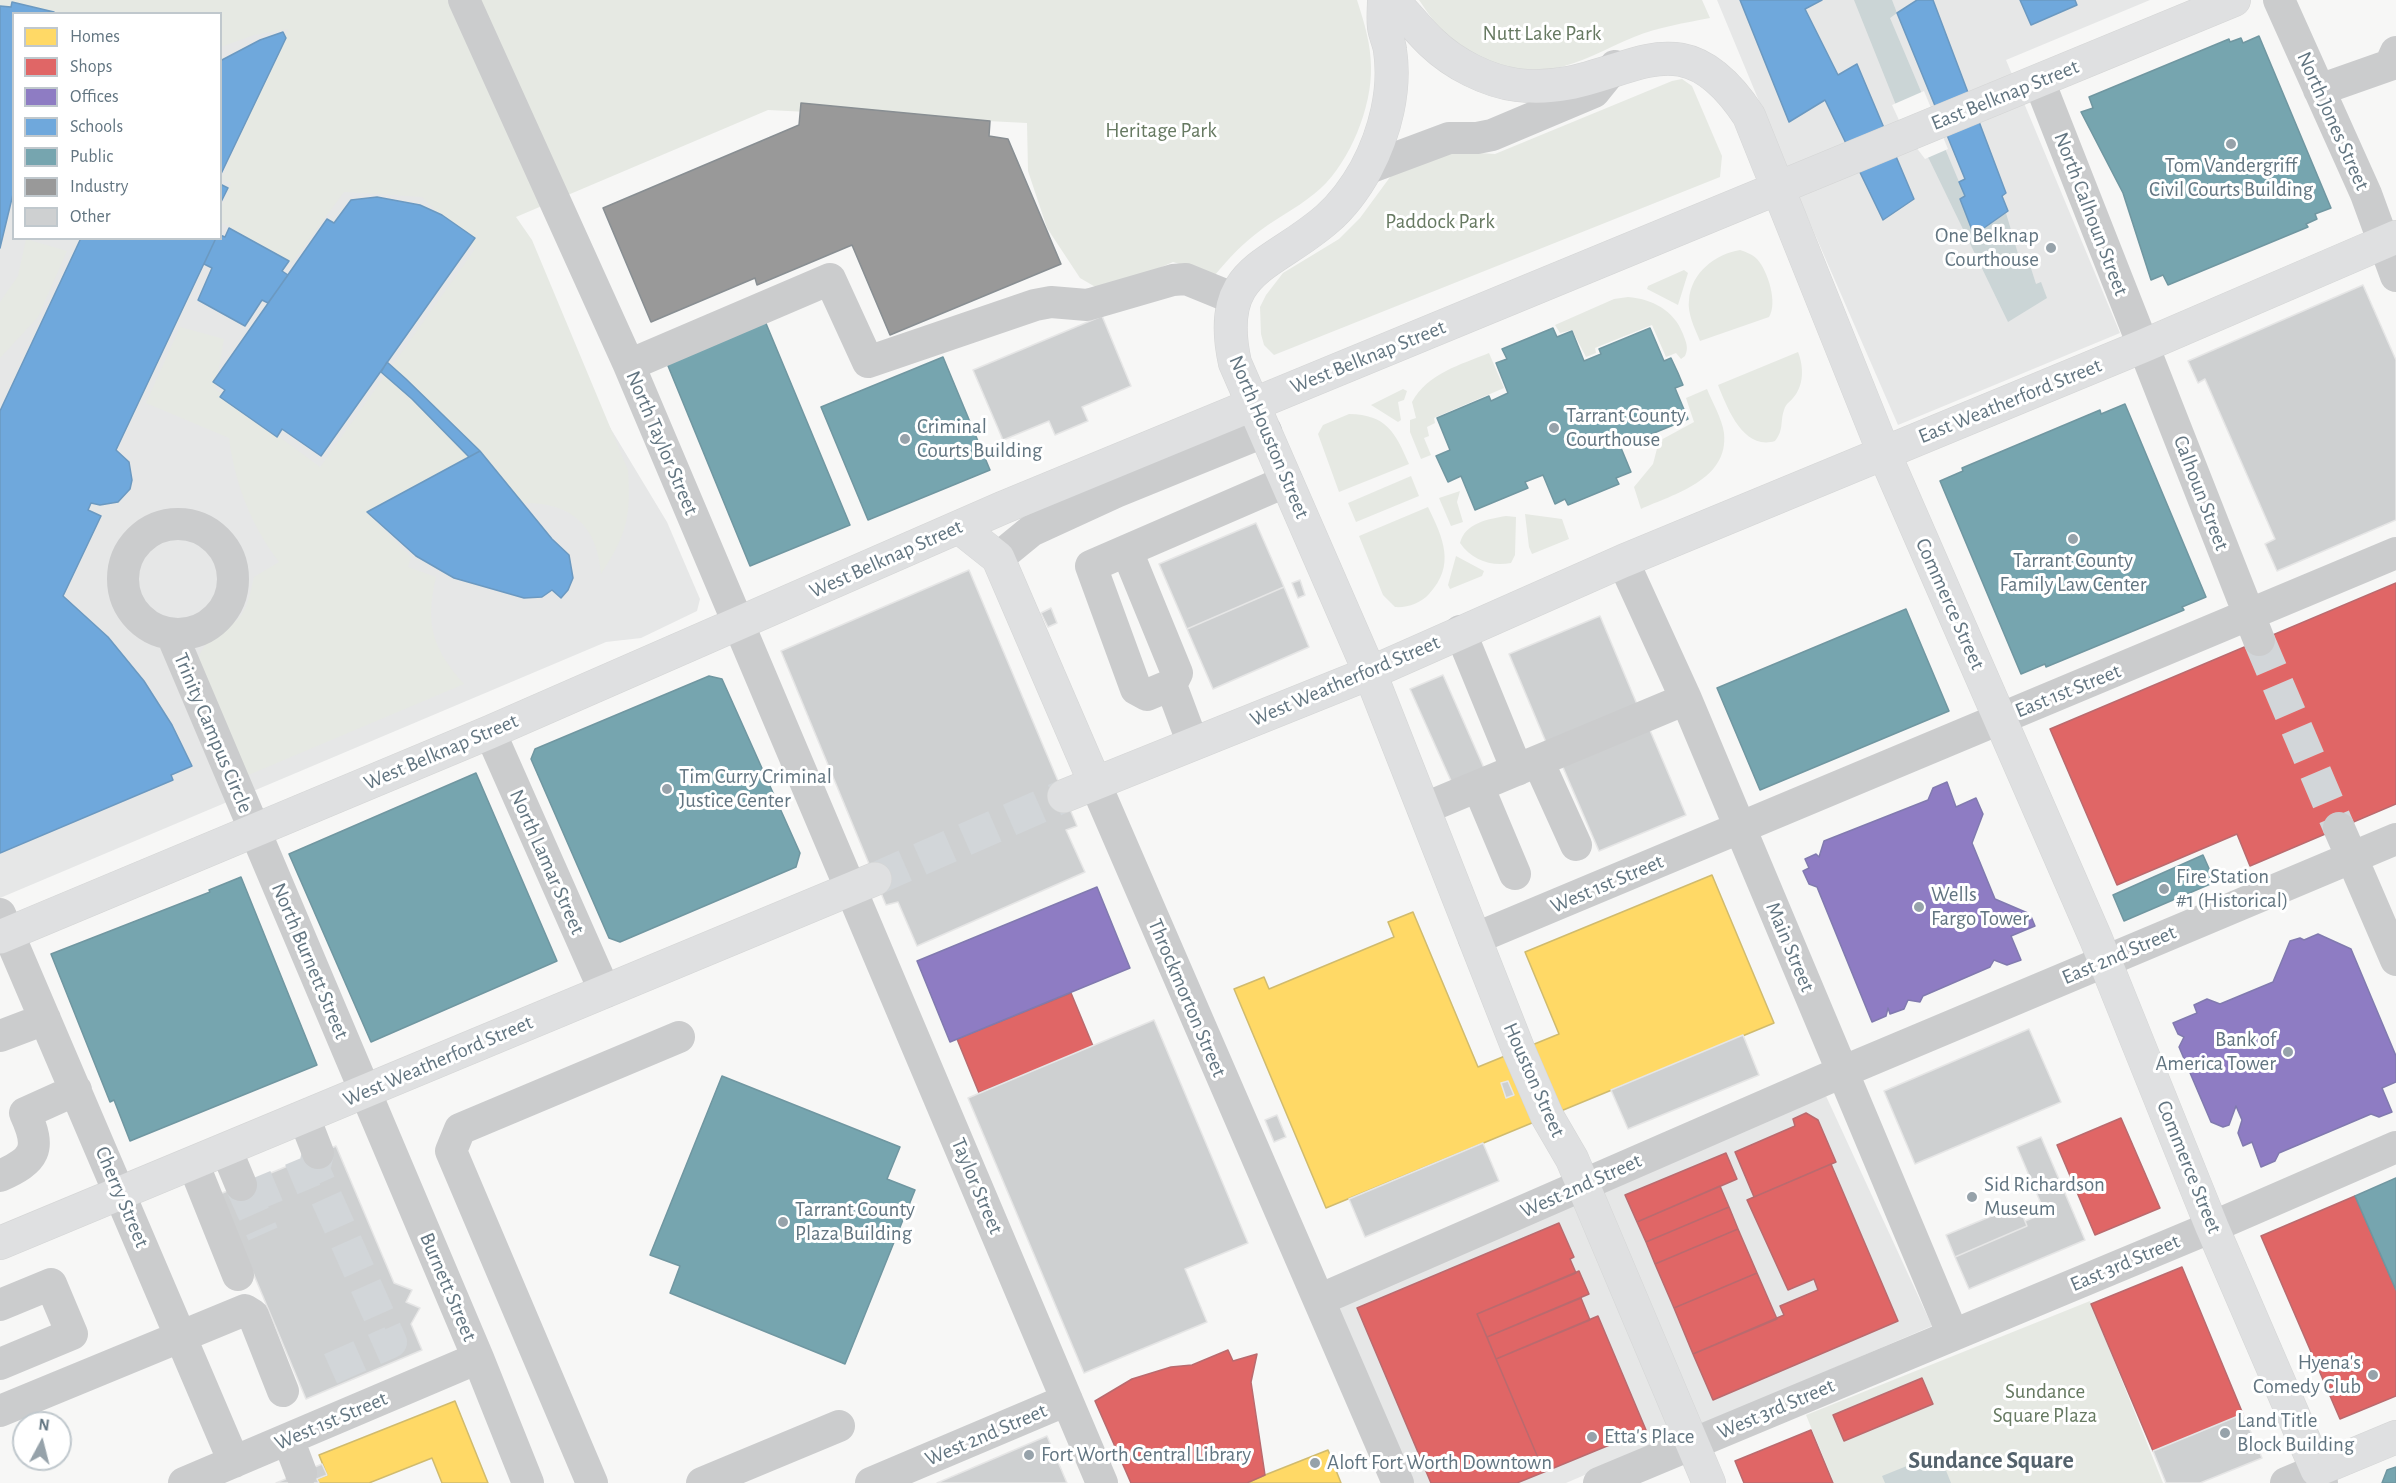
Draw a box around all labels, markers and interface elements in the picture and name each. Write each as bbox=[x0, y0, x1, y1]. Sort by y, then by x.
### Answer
legend bbox=[12, 12, 222, 240]
park label: Nutt Lake Park bbox=[1483, 21, 1601, 47]
text: Homes bbox=[70, 28, 120, 46]
street label: North Jones Street bbox=[2291, 48, 2375, 194]
street label: East Belknap Street bbox=[1928, 54, 2082, 136]
text: Shops bbox=[70, 58, 112, 76]
text: Offices bbox=[70, 88, 119, 106]
text: Schools bbox=[70, 118, 123, 136]
park label: Heritage Park bbox=[1105, 118, 1217, 144]
street label: North Calhoun Street bbox=[2048, 129, 2134, 299]
marker: Tom Vandergriff Civil Courts Building bbox=[2224, 137, 2238, 151]
text: Public bbox=[70, 148, 113, 166]
place label: Tom Vandergriff Civil Courts Building bbox=[2149, 153, 2313, 203]
text: Industry bbox=[70, 178, 129, 196]
text: Other bbox=[70, 208, 111, 226]
park label: Paddock Park bbox=[1385, 209, 1495, 235]
place label: One Belknap Courthouse bbox=[1935, 223, 2039, 273]
marker: One Belknap Courthouse bbox=[2044, 241, 2058, 255]
street label: West Belknap Street bbox=[1287, 314, 1449, 400]
street label: North Houston Street bbox=[1223, 352, 1315, 522]
street label: East Weatherford Street bbox=[1915, 353, 2105, 449]
street label: North Taylor Street bbox=[620, 367, 704, 519]
place label: Tarrant County Courthouse bbox=[1566, 403, 1686, 453]
place label: Criminal Courts Building bbox=[917, 414, 1042, 464]
marker: Tarrant County Courthouse bbox=[1547, 421, 1561, 435]
marker: Criminal Courts Building bbox=[898, 432, 912, 446]
street label: Calhoun Street bbox=[2168, 432, 2234, 554]
street label: West Belknap Street bbox=[805, 514, 967, 604]
marker: Tarrant County Family Law Center bbox=[2066, 532, 2080, 546]
street label: Commerce Street bbox=[1910, 534, 1990, 674]
place label: Tarrant County Family Law Center bbox=[1999, 548, 2147, 598]
street label: West Weatherford Street bbox=[1246, 630, 1444, 732]
street label: Trinity Campus Circle bbox=[168, 649, 258, 817]
street label: East 1st Street bbox=[2011, 658, 2125, 724]
street label: West Belknap Street bbox=[360, 708, 522, 796]
place label: Tim Curry Criminal Justice Center bbox=[679, 764, 832, 814]
marker: Tim Curry Criminal Justice Center bbox=[660, 782, 674, 796]
street label: North Lamar Street bbox=[504, 786, 590, 938]
street label: West 1st Street bbox=[1547, 849, 1667, 919]
place label: Fire Station #1 (Historical) bbox=[2176, 864, 2288, 914]
street label: North Burnett Street bbox=[266, 879, 354, 1043]
place label: Wells Fargo Tower bbox=[1931, 882, 2029, 932]
marker: Fire Station #1 (Historical) bbox=[2157, 882, 2171, 896]
street label: Main Street bbox=[1760, 898, 1820, 996]
marker: Wells Fargo Tower bbox=[1912, 900, 1926, 914]
street label: Throckmorton Street bbox=[1142, 915, 1232, 1081]
street label: East 2nd Street bbox=[2058, 920, 2180, 990]
street label: West Weatherford Street bbox=[339, 1010, 537, 1112]
street label: Houston Street bbox=[1497, 1019, 1571, 1141]
place label: Bank of America Tower bbox=[2155, 1027, 2276, 1077]
marker: Bank of America Tower bbox=[2281, 1045, 2295, 1059]
street label: Commerce Street bbox=[2151, 1097, 2227, 1237]
street label: Taylor Street bbox=[945, 1134, 1009, 1238]
street label: Cherry Street bbox=[89, 1143, 155, 1251]
street label: West 2nd Street bbox=[1517, 1148, 1645, 1224]
place label: Sid Richardson Museum bbox=[1984, 1172, 2105, 1222]
marker: Sid Richardson Museum bbox=[1965, 1190, 1979, 1204]
place label: Tarrant County Plaza Building bbox=[795, 1197, 915, 1247]
marker: Tarrant County Plaza Building bbox=[776, 1215, 790, 1229]
street label: Burnett Street bbox=[414, 1229, 482, 1345]
street label: East 3rd Street bbox=[2066, 1229, 2184, 1297]
place label: Hyena's Comedy Club bbox=[2253, 1350, 2361, 1400]
marker: Hyena's Comedy Club bbox=[2366, 1368, 2380, 1382]
street label: West 3rd Street bbox=[1714, 1373, 1838, 1445]
park label: Sundance Square Plaza bbox=[1993, 1379, 2097, 1429]
street label: West 1st Street bbox=[271, 1386, 391, 1456]
street label: West 2nd Street bbox=[921, 1398, 1051, 1472]
place label: Land Title Block Building bbox=[2237, 1408, 2354, 1458]
north arrow bbox=[12, 1411, 72, 1471]
text: N bbox=[37, 1417, 50, 1434]
place label: Etta's Place bbox=[1604, 1424, 1695, 1450]
marker: Land Title Block Building bbox=[2218, 1426, 2232, 1440]
marker: Etta's Place bbox=[1585, 1430, 1599, 1444]
place label: Fort Worth Central Library bbox=[1041, 1442, 1251, 1468]
district label: Sundance Square bbox=[1908, 1447, 2074, 1475]
marker: Fort Worth Central Library bbox=[1022, 1448, 1036, 1462]
place label: Aloft Fort Worth Downtown bbox=[1327, 1450, 1552, 1476]
marker: Aloft Fort Worth Downtown bbox=[1308, 1456, 1322, 1470]

